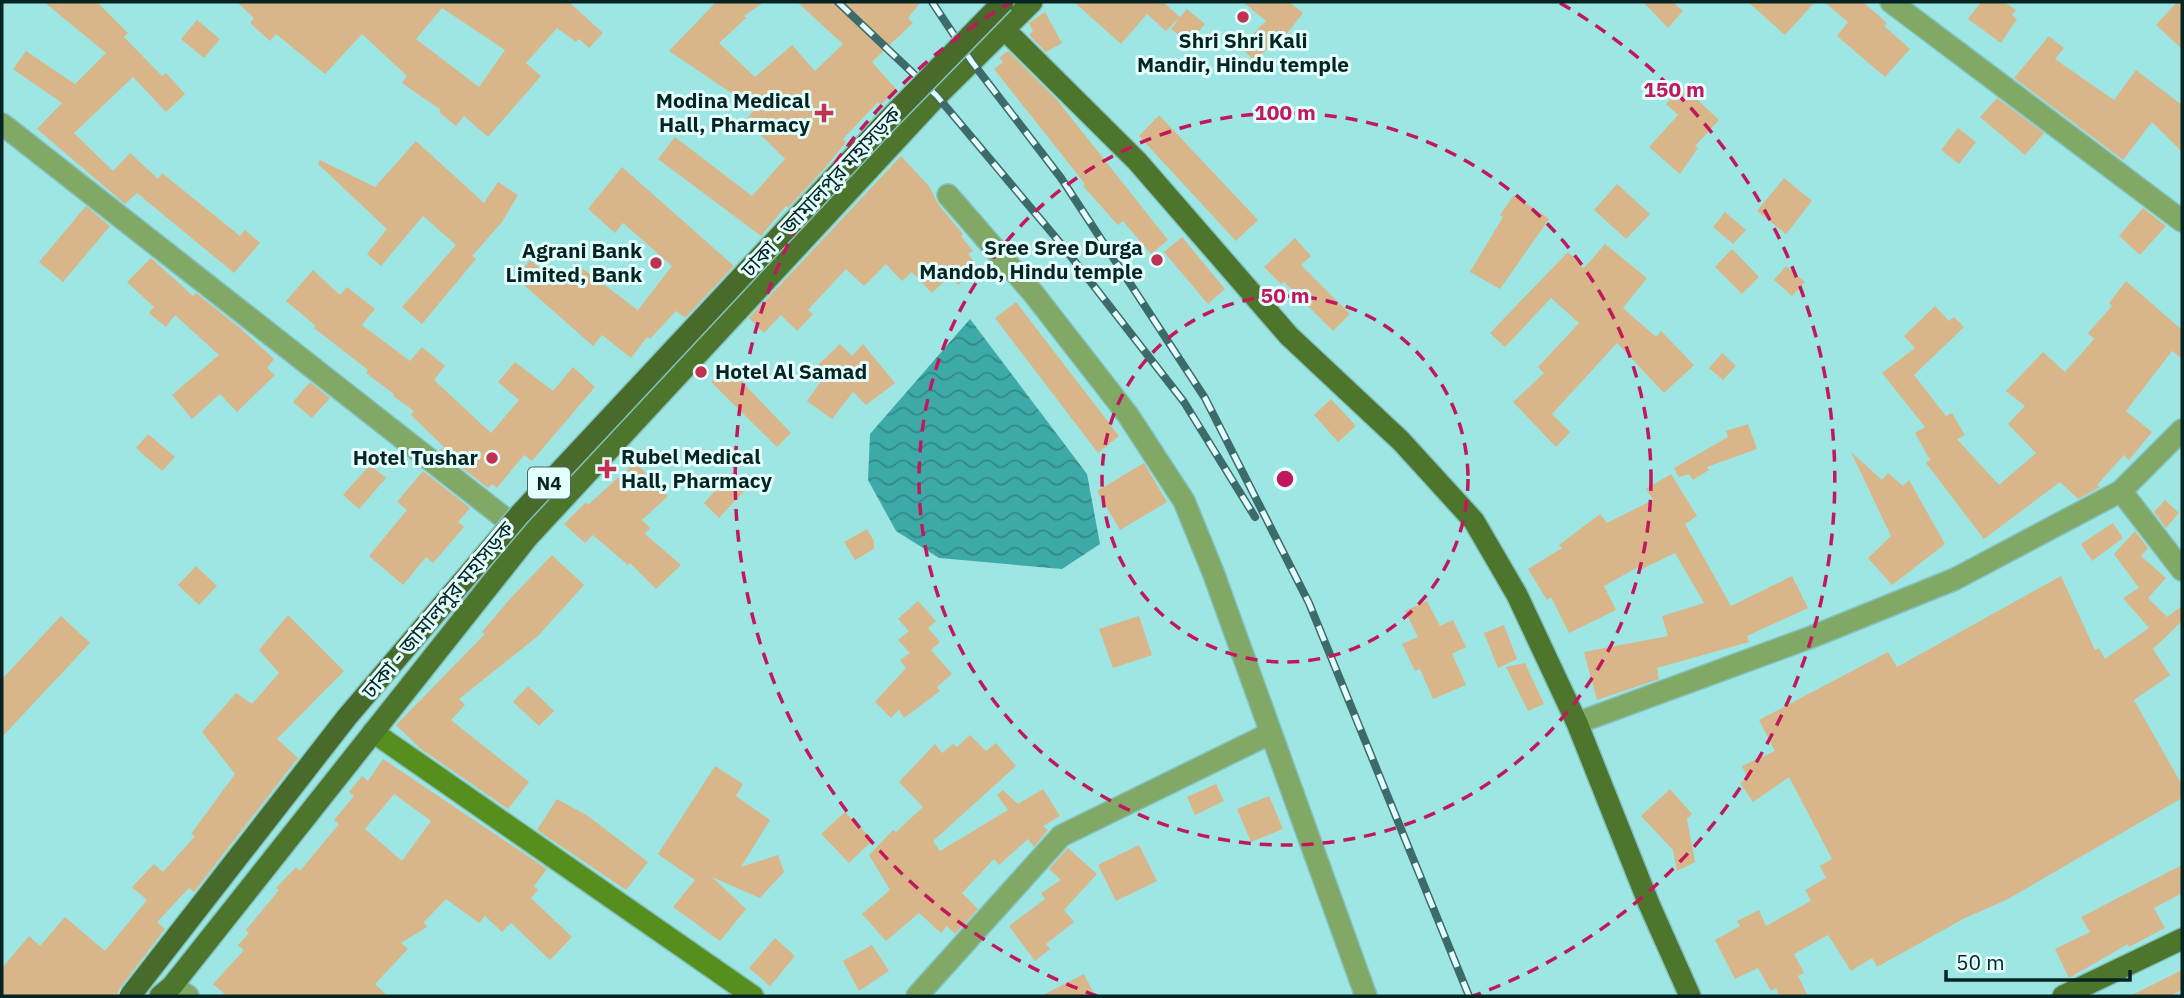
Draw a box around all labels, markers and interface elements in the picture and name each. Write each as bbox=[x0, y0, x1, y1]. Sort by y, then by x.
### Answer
marker: Shri Shri Kali Mandir, Hindu temple bbox=[1235, 9, 1251, 25]
place label: Shri Shri Kali Mandir, Hindu temple bbox=[1137, 26, 1349, 78]
text: 150 m bbox=[1643, 75, 1705, 103]
place label: Modina Medical Hall, Pharmacy bbox=[656, 86, 811, 138]
text: 100 m bbox=[1254, 98, 1316, 126]
street label: ঢাকা - জামালপুর মহাসড়ক bbox=[733, 100, 907, 283]
marker: Modina Medical Hall, Pharmacy bbox=[816, 105, 832, 121]
place label: Sree Sree Durga Mandob, Hindu temple bbox=[919, 233, 1143, 285]
place label: Agrani Bank Limited, Bank bbox=[506, 236, 643, 288]
marker: Sree Sree Durga Mandob, Hindu temple bbox=[1149, 252, 1165, 268]
marker: Agrani Bank Limited, Bank bbox=[648, 255, 664, 271]
text: 50 m bbox=[1261, 281, 1309, 309]
place label: Hotel Al Samad bbox=[715, 357, 867, 385]
marker: Hotel Al Samad bbox=[693, 364, 709, 380]
place label: Rubel Medical Hall, Pharmacy bbox=[621, 442, 773, 494]
place label: Hotel Tushar bbox=[353, 443, 479, 471]
marker: Hotel Tushar bbox=[484, 450, 500, 466]
marker: Rubel Medical Hall, Pharmacy bbox=[599, 461, 615, 477]
centre of rings bbox=[1273, 467, 1297, 491]
road number: N4 bbox=[528, 468, 570, 498]
street label: ঢাকা - জামালপুর মহাসড়ক bbox=[354, 514, 520, 704]
scale bar bbox=[1946, 939, 2130, 983]
text: 50 m bbox=[1956, 948, 2005, 976]

